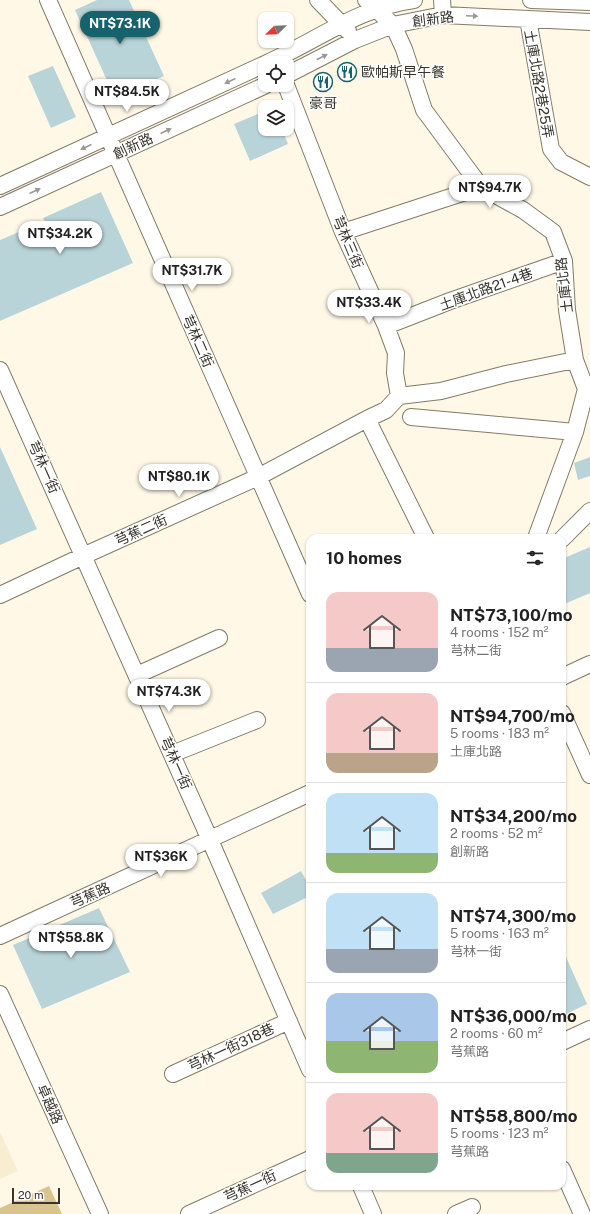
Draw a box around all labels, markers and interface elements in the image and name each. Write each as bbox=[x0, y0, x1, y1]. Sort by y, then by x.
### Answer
street label: 創新路 bbox=[411, 9, 455, 29]
pin: NT$73.1K bbox=[79, 11, 161, 45]
north arrow bbox=[258, 12, 294, 48]
map controls bbox=[258, 12, 294, 136]
one-way arrow bbox=[466, 13, 478, 20]
text: NT$73.1K bbox=[89, 16, 151, 31]
street label: 土庫北路2巷25弄 bbox=[522, 29, 556, 139]
one-way arrow bbox=[316, 54, 327, 61]
button: locate bbox=[258, 56, 294, 92]
restaurant icon: 歐帕斯早午餐 bbox=[336, 61, 358, 83]
place label: 歐帕斯早午餐 bbox=[361, 64, 445, 80]
restaurant icon: 豪哥 bbox=[312, 71, 334, 93]
one-way arrow bbox=[223, 78, 235, 84]
pin: NT$84.5K bbox=[86, 79, 168, 113]
text: NT$84.5K bbox=[94, 84, 160, 99]
place label: 豪哥 bbox=[309, 95, 337, 111]
button: layers bbox=[258, 100, 294, 136]
one-way arrow bbox=[161, 128, 172, 134]
street label: 創新路 bbox=[111, 130, 155, 162]
one-way arrow bbox=[81, 144, 92, 150]
pin: NT$94.7K bbox=[449, 175, 531, 209]
text: NT$94.7K bbox=[458, 180, 522, 195]
one-way arrow bbox=[30, 187, 42, 193]
street label: 芎林三街 bbox=[330, 213, 366, 271]
pin: NT$34.2K bbox=[19, 221, 101, 255]
text: NT$34.2K bbox=[27, 226, 93, 241]
street label: 土庫北路 bbox=[553, 256, 575, 314]
pin: NT$31.7K bbox=[151, 258, 233, 292]
text: NT$31.7K bbox=[161, 263, 223, 278]
street label: 土庫北路21-4巷 bbox=[437, 265, 535, 313]
pin: NT$33.4K bbox=[328, 290, 410, 324]
text: NT$33.4K bbox=[336, 295, 402, 310]
street label: 芎林二街 bbox=[179, 312, 217, 370]
street label: 芎林一街 bbox=[25, 438, 63, 496]
pin: NT$80.1K bbox=[138, 464, 220, 498]
text: NT$80.1K bbox=[148, 469, 210, 484]
street label: 芎蕉二街 bbox=[112, 511, 170, 549]
icon: filters bbox=[524, 547, 546, 569]
text: 10 homes bbox=[326, 548, 402, 568]
text: NT$73,100/mo bbox=[450, 605, 572, 625]
icon: home bbox=[358, 608, 406, 656]
text: 4 rooms · 152 m² bbox=[450, 625, 548, 640]
text: 芎林二街 bbox=[450, 643, 502, 658]
pin: NT$74.3K bbox=[128, 679, 210, 713]
text: NT$74.3K bbox=[137, 684, 202, 699]
text: NT$94,700/mo bbox=[450, 706, 575, 726]
icon: home bbox=[358, 709, 406, 757]
text: 5 rooms · 183 m² bbox=[450, 726, 549, 741]
street label: 芎林一街 bbox=[157, 734, 195, 792]
text: 土庫北路 bbox=[450, 744, 502, 759]
text: NT$34,200/mo bbox=[450, 806, 577, 826]
icon: home bbox=[358, 809, 406, 857]
text: 2 rooms · 52 m² bbox=[450, 826, 543, 841]
pin: NT$36K bbox=[128, 844, 194, 878]
text: 創新路 bbox=[450, 844, 489, 859]
text: NT$36K bbox=[134, 849, 188, 864]
street label: 芎蕉路 bbox=[68, 879, 112, 911]
text: NT$74,300/mo bbox=[450, 906, 576, 926]
icon: home bbox=[358, 909, 406, 957]
pin: NT$58.8K bbox=[30, 925, 112, 959]
text: 5 rooms · 163 m² bbox=[450, 926, 549, 941]
text: NT$58.8K bbox=[38, 930, 104, 945]
text: 芎林一街 bbox=[450, 944, 502, 959]
text: NT$36,000/mo bbox=[450, 1006, 577, 1026]
icon: home bbox=[358, 1009, 406, 1057]
street label: 芎林一街318巷 bbox=[185, 1020, 277, 1074]
text: 2 rooms · 60 m² bbox=[450, 1026, 543, 1041]
text: 芎蕉路 bbox=[450, 1044, 489, 1059]
street label: 卓越路 bbox=[34, 1082, 66, 1126]
text: NT$58,800/mo bbox=[450, 1106, 578, 1126]
icon: home bbox=[358, 1109, 406, 1157]
text: 5 rooms · 123 m² bbox=[450, 1126, 549, 1141]
text: 芎蕉路 bbox=[450, 1144, 489, 1159]
street label: 芎蕉一街 bbox=[221, 1167, 279, 1205]
scale bar bbox=[12, 1186, 60, 1205]
text: 20 m bbox=[18, 1189, 43, 1201]

